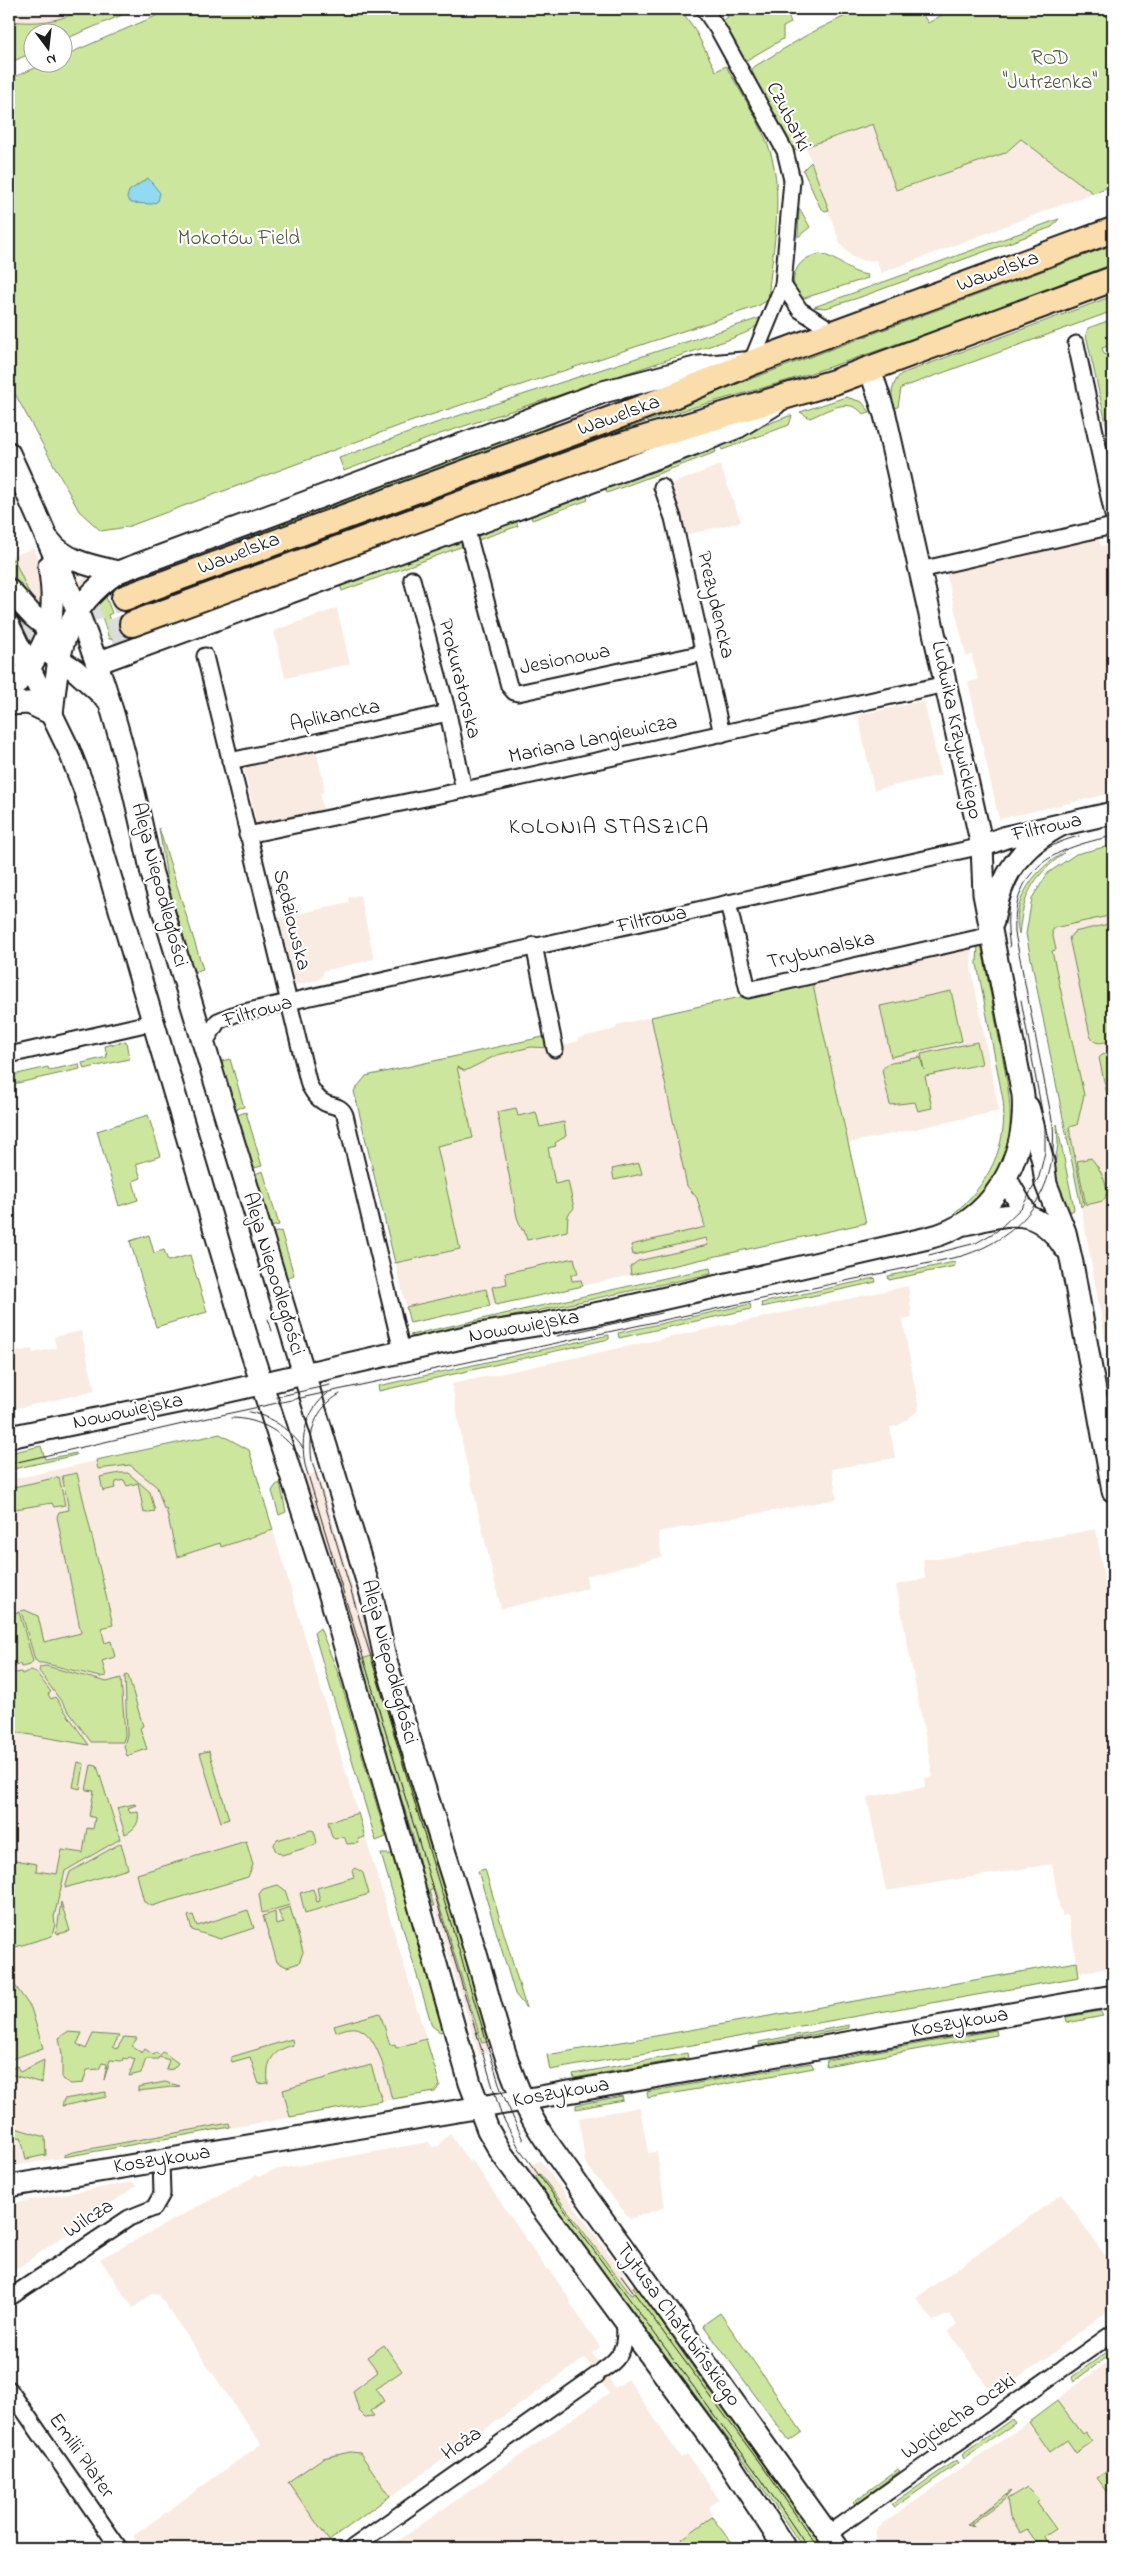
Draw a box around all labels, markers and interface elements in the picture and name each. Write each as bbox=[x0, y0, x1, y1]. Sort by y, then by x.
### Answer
north arrow bbox=[22, 22, 72, 72]
park label: ROD "Jutrzenka" bbox=[1003, 44, 1097, 98]
text: N bbox=[44, 48, 58, 70]
street label: Czubatki bbox=[758, 77, 818, 157]
park label: Mokotów Field bbox=[178, 224, 300, 254]
street label: Wawelska bbox=[953, 243, 1043, 301]
street label: Wawelska bbox=[574, 387, 664, 445]
street label: Wawelska bbox=[194, 525, 284, 583]
street label: Prezydencka bbox=[686, 548, 742, 662]
street label: Prokuratorska bbox=[430, 616, 488, 742]
street label: Jesionowa bbox=[517, 637, 613, 683]
street label: Ludwika Krzywickiego bbox=[920, 638, 990, 822]
street label: Aplikancka bbox=[287, 692, 383, 740]
street label: Mariana Langiewicza bbox=[506, 707, 681, 774]
street label: Aleja Niepodległości bbox=[121, 799, 195, 971]
street label: Filtrowa bbox=[1008, 805, 1085, 851]
district label: KOLONIA STASZICA bbox=[509, 812, 709, 844]
street label: Sędziowska bbox=[264, 866, 318, 974]
street label: Filtrowa bbox=[613, 898, 690, 942]
street label: Trybunalska bbox=[764, 924, 878, 980]
street label: Filtrowa bbox=[219, 988, 296, 1036]
street label: Aleja Niepodległości bbox=[232, 1189, 312, 1360]
street label: Nowowiejska bbox=[466, 1303, 582, 1351]
street label: Nowowiejska bbox=[70, 1386, 186, 1438]
street label: Aleja Niepodległości bbox=[351, 1576, 425, 1748]
street label: Koszykowa bbox=[909, 2000, 1011, 2048]
street label: Koszykowa bbox=[510, 2070, 612, 2118]
street label: Koszykowa bbox=[111, 2138, 213, 2184]
street label: Wilcza bbox=[58, 2192, 120, 2246]
street label: Tytusa Chałubińskiego bbox=[606, 2237, 748, 2415]
street label: Wojciecha Oczki bbox=[895, 2366, 1023, 2468]
street label: Emilii Plater bbox=[41, 2407, 122, 2505]
street label: Hoża bbox=[436, 2419, 488, 2469]

